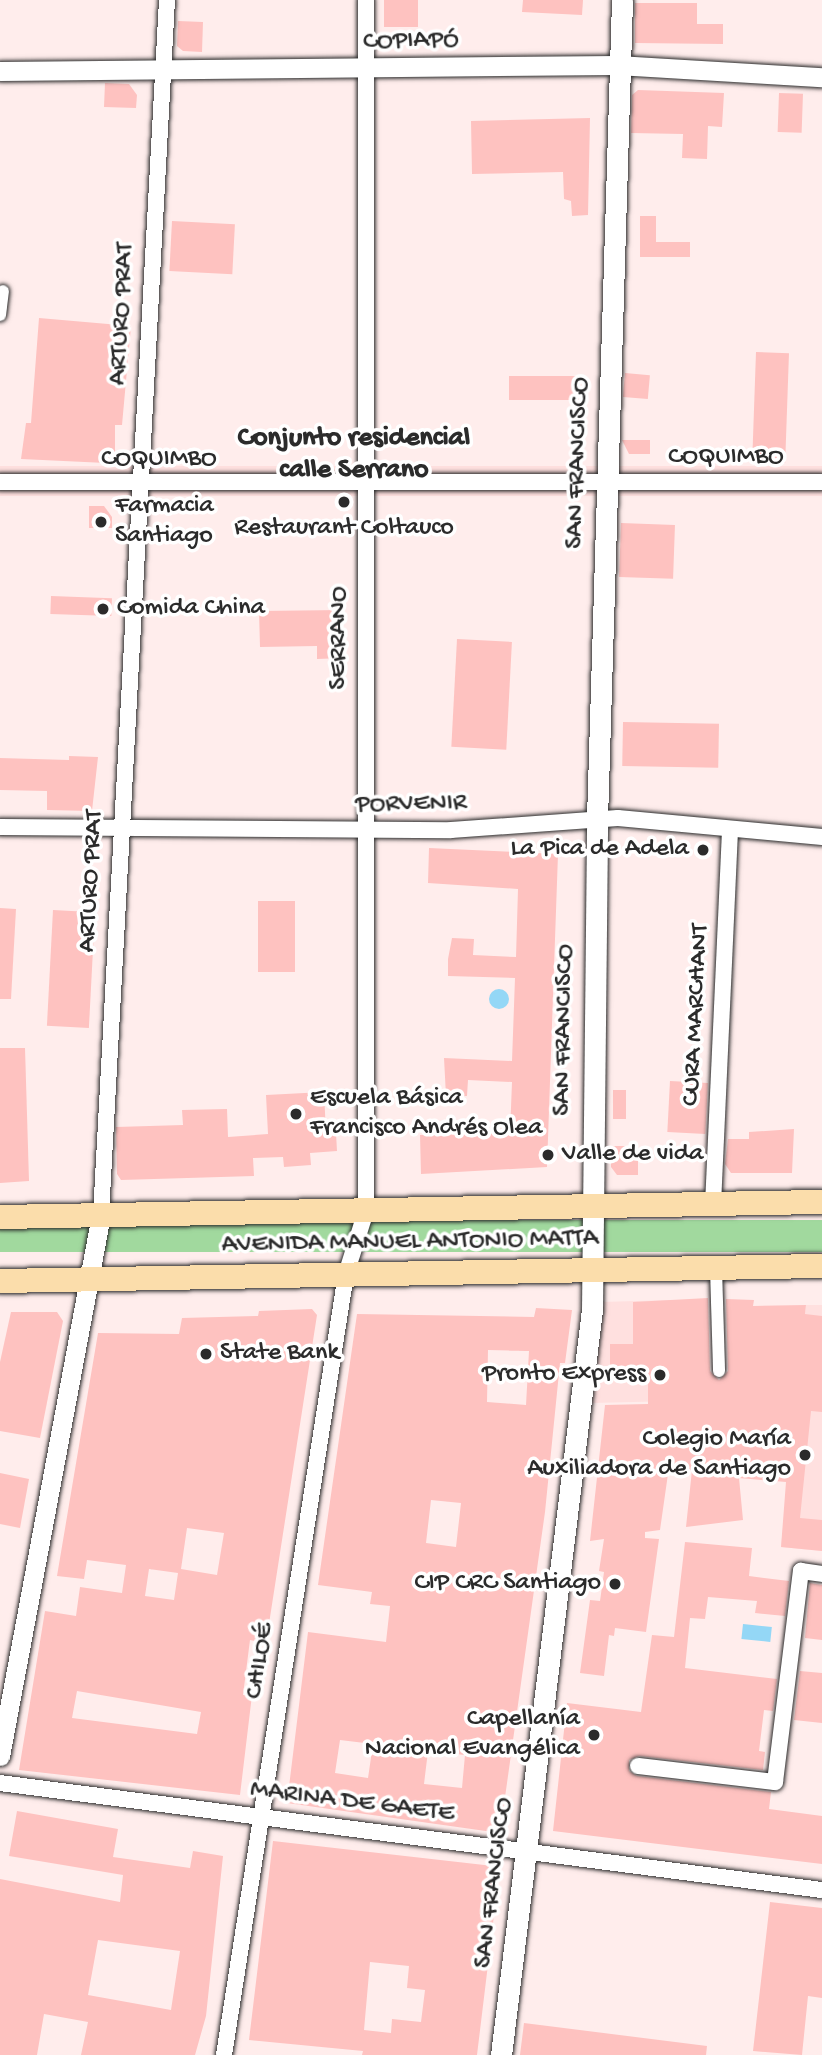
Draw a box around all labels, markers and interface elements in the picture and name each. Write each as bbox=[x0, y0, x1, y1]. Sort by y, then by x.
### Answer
street label: COPIAPÓ bbox=[363, 26, 459, 58]
street label: ARTURO PRAT bbox=[104, 242, 142, 386]
street label: SAN FRANCISCO bbox=[560, 377, 598, 549]
district label: Conjunto residencial calle Serrano bbox=[238, 422, 470, 488]
street label: COQUIMBO bbox=[668, 442, 784, 474]
street label: COQUIMBO bbox=[101, 444, 217, 476]
place label: Farmacia Santiago bbox=[115, 491, 214, 552]
marker: Restaurant Coltauco bbox=[336, 494, 352, 510]
place label: Restaurant Coltauco bbox=[234, 513, 454, 545]
marker: Farmacia Santiago bbox=[93, 514, 109, 530]
street label: SERRANO bbox=[324, 586, 356, 690]
place label: Comida China bbox=[117, 593, 265, 625]
marker: Comida China bbox=[95, 601, 111, 617]
street label: PORVENIR bbox=[355, 788, 467, 822]
street label: ARTURO PRAT bbox=[73, 809, 111, 953]
place label: La Pica de Adela bbox=[511, 834, 689, 866]
marker: La Pica de Adela bbox=[695, 842, 711, 858]
street label: CURA MARCHANT bbox=[677, 923, 717, 1107]
street label: SAN FRANCISCO bbox=[548, 944, 582, 1116]
place label: Escuela Básica Francisco Andrés Olea bbox=[310, 1083, 542, 1144]
marker: Escuela Básica Francisco Andrés Olea bbox=[288, 1106, 304, 1122]
place label: Valle de vida bbox=[562, 1139, 704, 1171]
marker: Valle de vida bbox=[540, 1147, 556, 1163]
street label: AVENIDA MANUEL ANTONIO MATTA bbox=[221, 1224, 599, 1262]
place label: State Bank bbox=[220, 1338, 339, 1370]
marker: State Bank bbox=[198, 1346, 214, 1362]
place label: Pronto Express bbox=[482, 1359, 646, 1391]
marker: Pronto Express bbox=[652, 1367, 668, 1383]
place label: Colegio María Auxiliadora de Santiago bbox=[527, 1424, 791, 1486]
marker: Colegio María Auxiliadora de Santiago bbox=[797, 1447, 813, 1463]
place label: CIP CRC Santiago bbox=[414, 1568, 601, 1600]
marker: CIP CRC Santiago bbox=[607, 1576, 623, 1592]
street label: CHILOÉ bbox=[240, 1621, 282, 1701]
place label: Capellanía Nacional Evangélica bbox=[365, 1704, 580, 1766]
marker: Capellanía Nacional Evangélica bbox=[586, 1727, 602, 1743]
street label: MARINA DE GAETE bbox=[248, 1775, 456, 1831]
street label: SAN FRANCISCO bbox=[469, 1796, 521, 1970]

